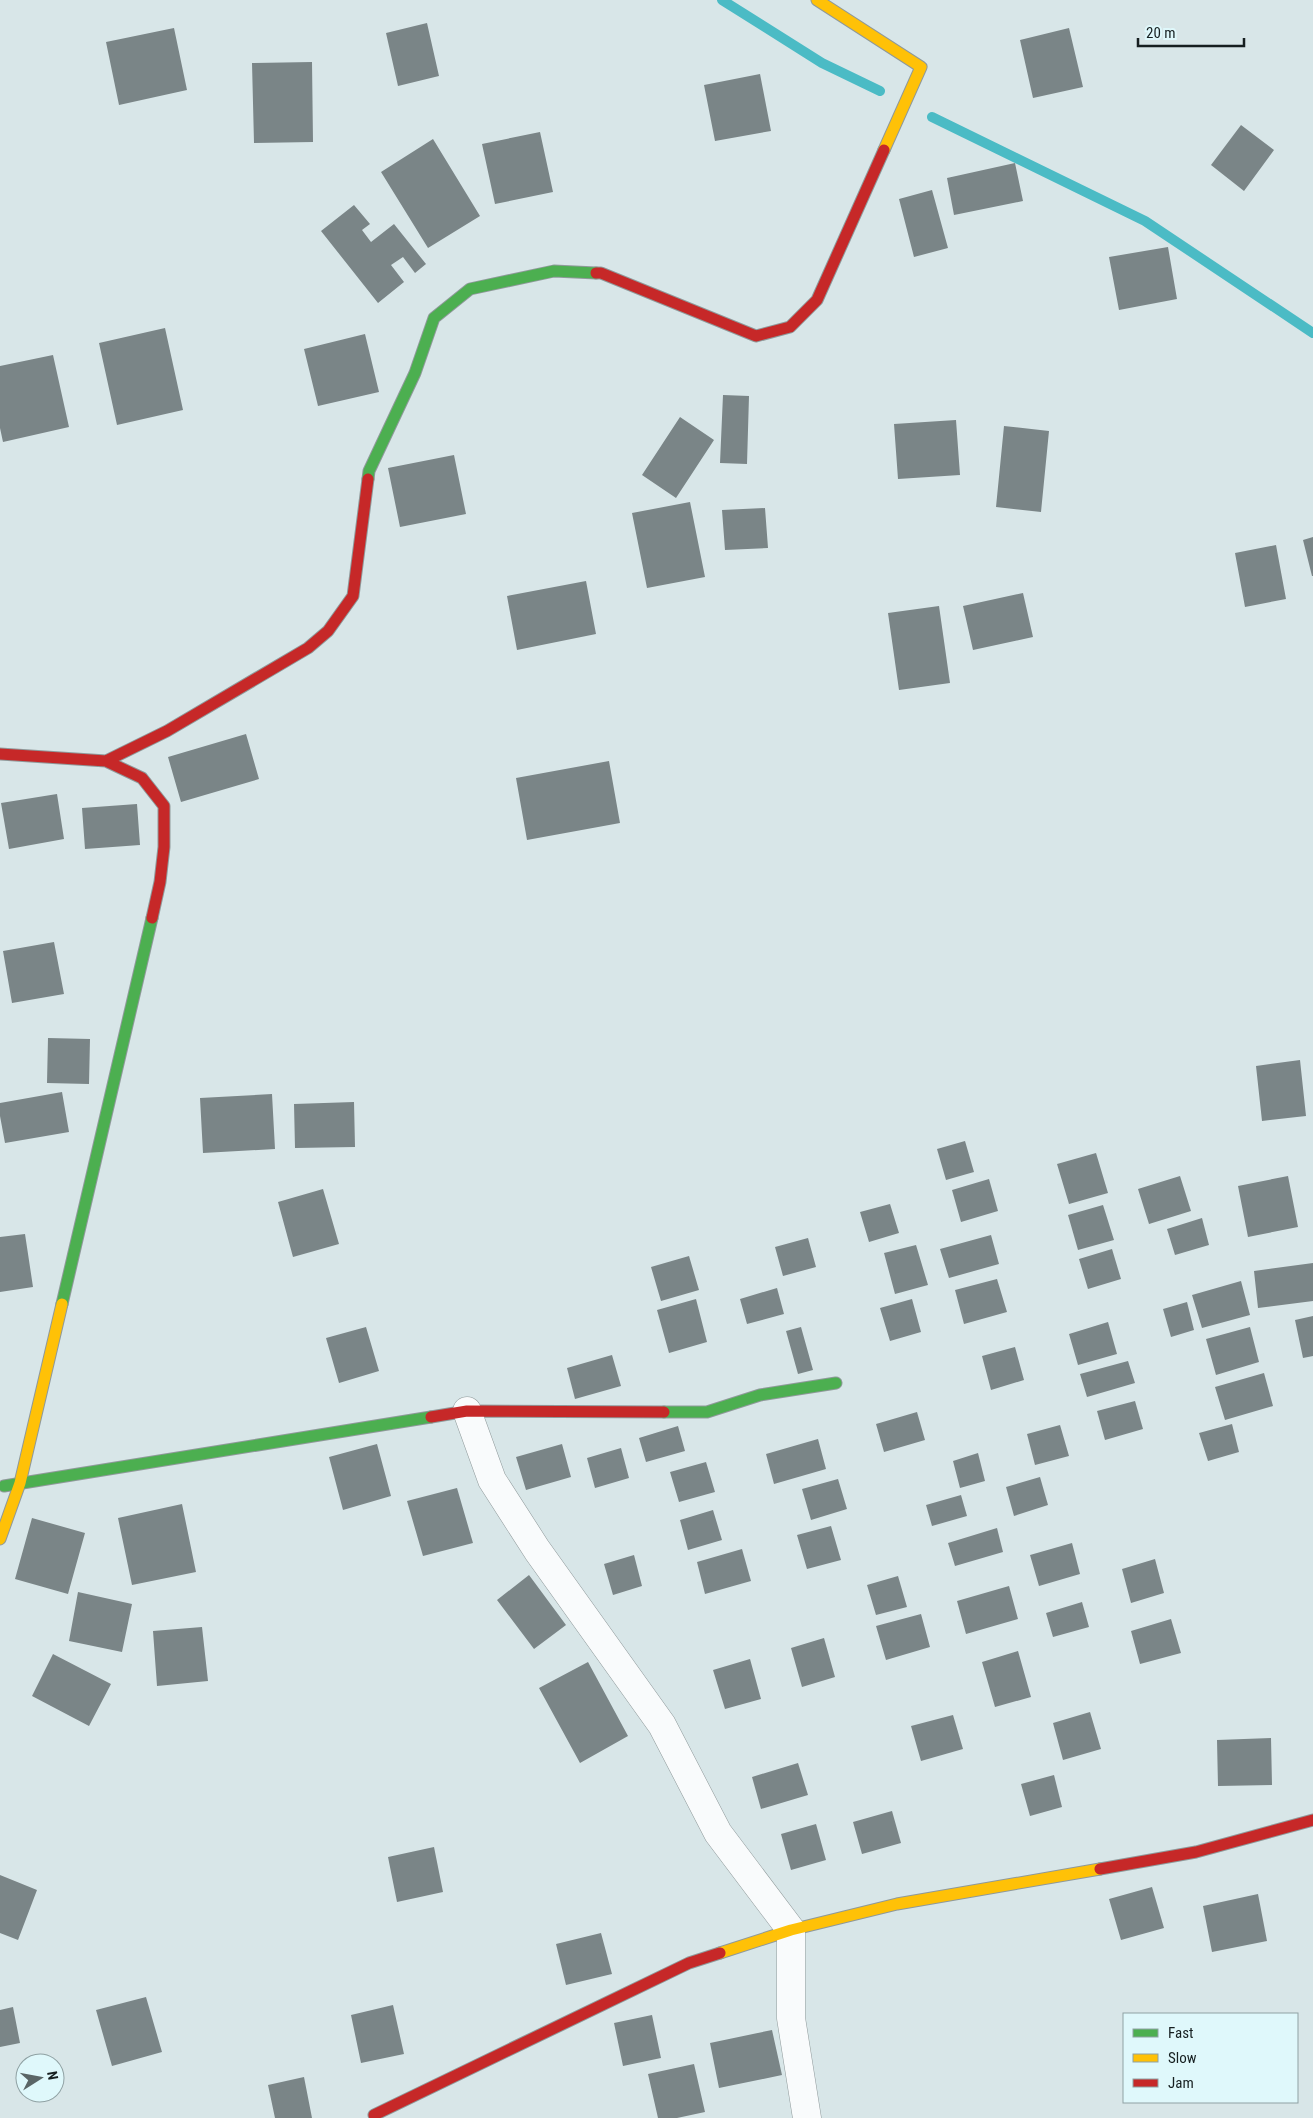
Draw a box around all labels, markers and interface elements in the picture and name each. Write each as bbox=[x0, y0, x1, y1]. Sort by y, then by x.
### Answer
scale bar bbox=[1138, 15, 1244, 47]
text: 20 m bbox=[1146, 24, 1176, 42]
legend bbox=[1123, 2013, 1298, 2103]
text: Fast bbox=[1168, 2024, 1193, 2042]
text: Slow bbox=[1168, 2049, 1197, 2067]
north arrow bbox=[15, 2053, 65, 2103]
text: N bbox=[44, 2070, 61, 2081]
text: Jam bbox=[1168, 2074, 1194, 2092]

